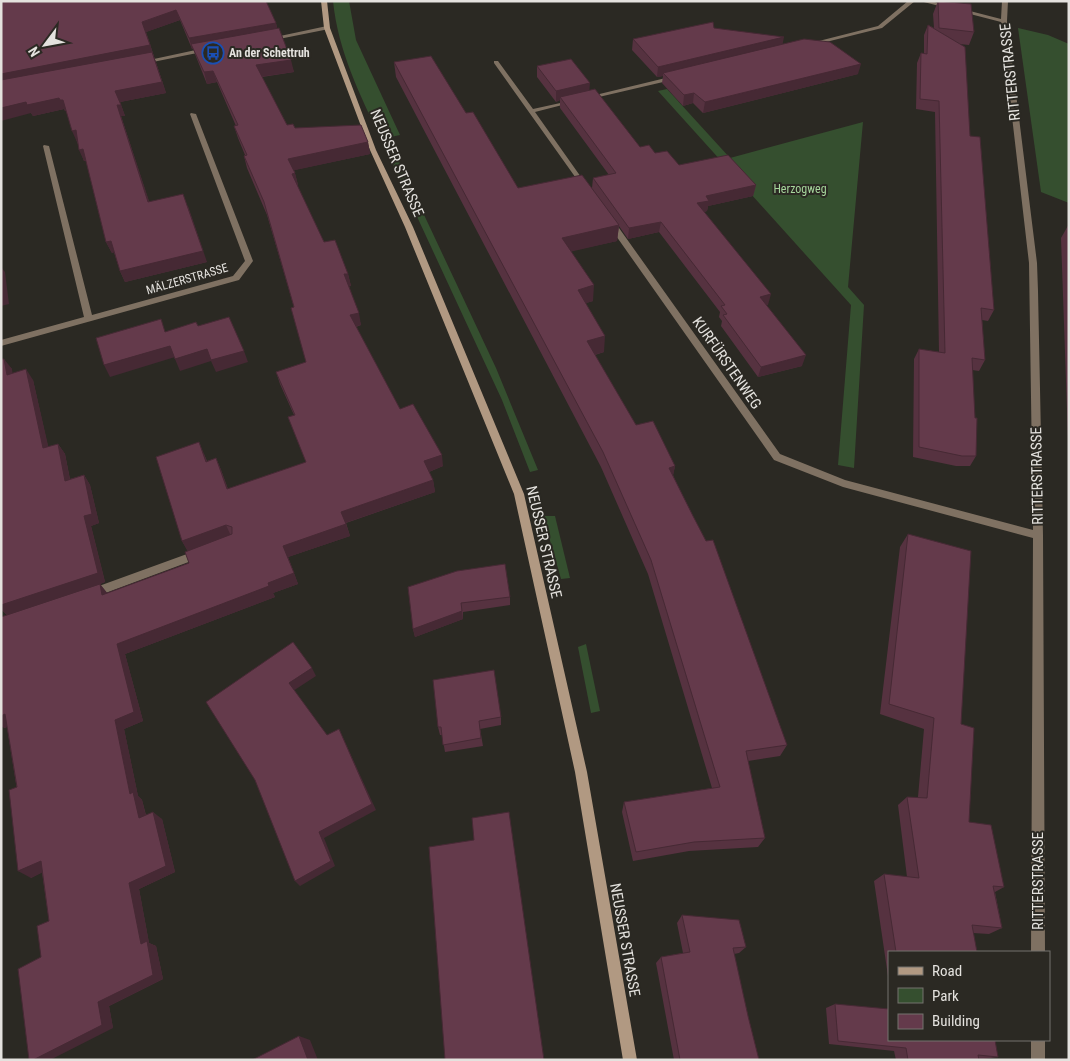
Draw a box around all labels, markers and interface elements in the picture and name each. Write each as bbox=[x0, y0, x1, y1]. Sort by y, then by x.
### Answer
north arrow bbox=[20, 20, 70, 70]
street label: RITTERSTRASSE bbox=[996, 22, 1024, 122]
bus stop icon: An der Schettruh bbox=[201, 41, 225, 65]
text: N bbox=[25, 44, 43, 60]
place label: An der Schettruh bbox=[229, 46, 310, 60]
street label: NEUSSER STRASSE bbox=[366, 107, 428, 219]
park label: Herzogweg bbox=[773, 182, 827, 196]
street label: MÄLZERSTRASSE bbox=[144, 260, 230, 297]
street label: KURFÜRSTENWEG bbox=[689, 314, 765, 412]
street label: RITTERSTRASSE bbox=[1027, 427, 1047, 525]
street label: NEUSSER STRASSE bbox=[522, 484, 566, 600]
street label: RITTERSTRASSE bbox=[1029, 832, 1047, 930]
street label: NEUSSER STRASSE bbox=[606, 882, 644, 998]
legend bbox=[888, 951, 1050, 1041]
text: Road bbox=[932, 962, 962, 980]
text: Park bbox=[932, 987, 959, 1005]
text: Building bbox=[932, 1012, 980, 1030]

